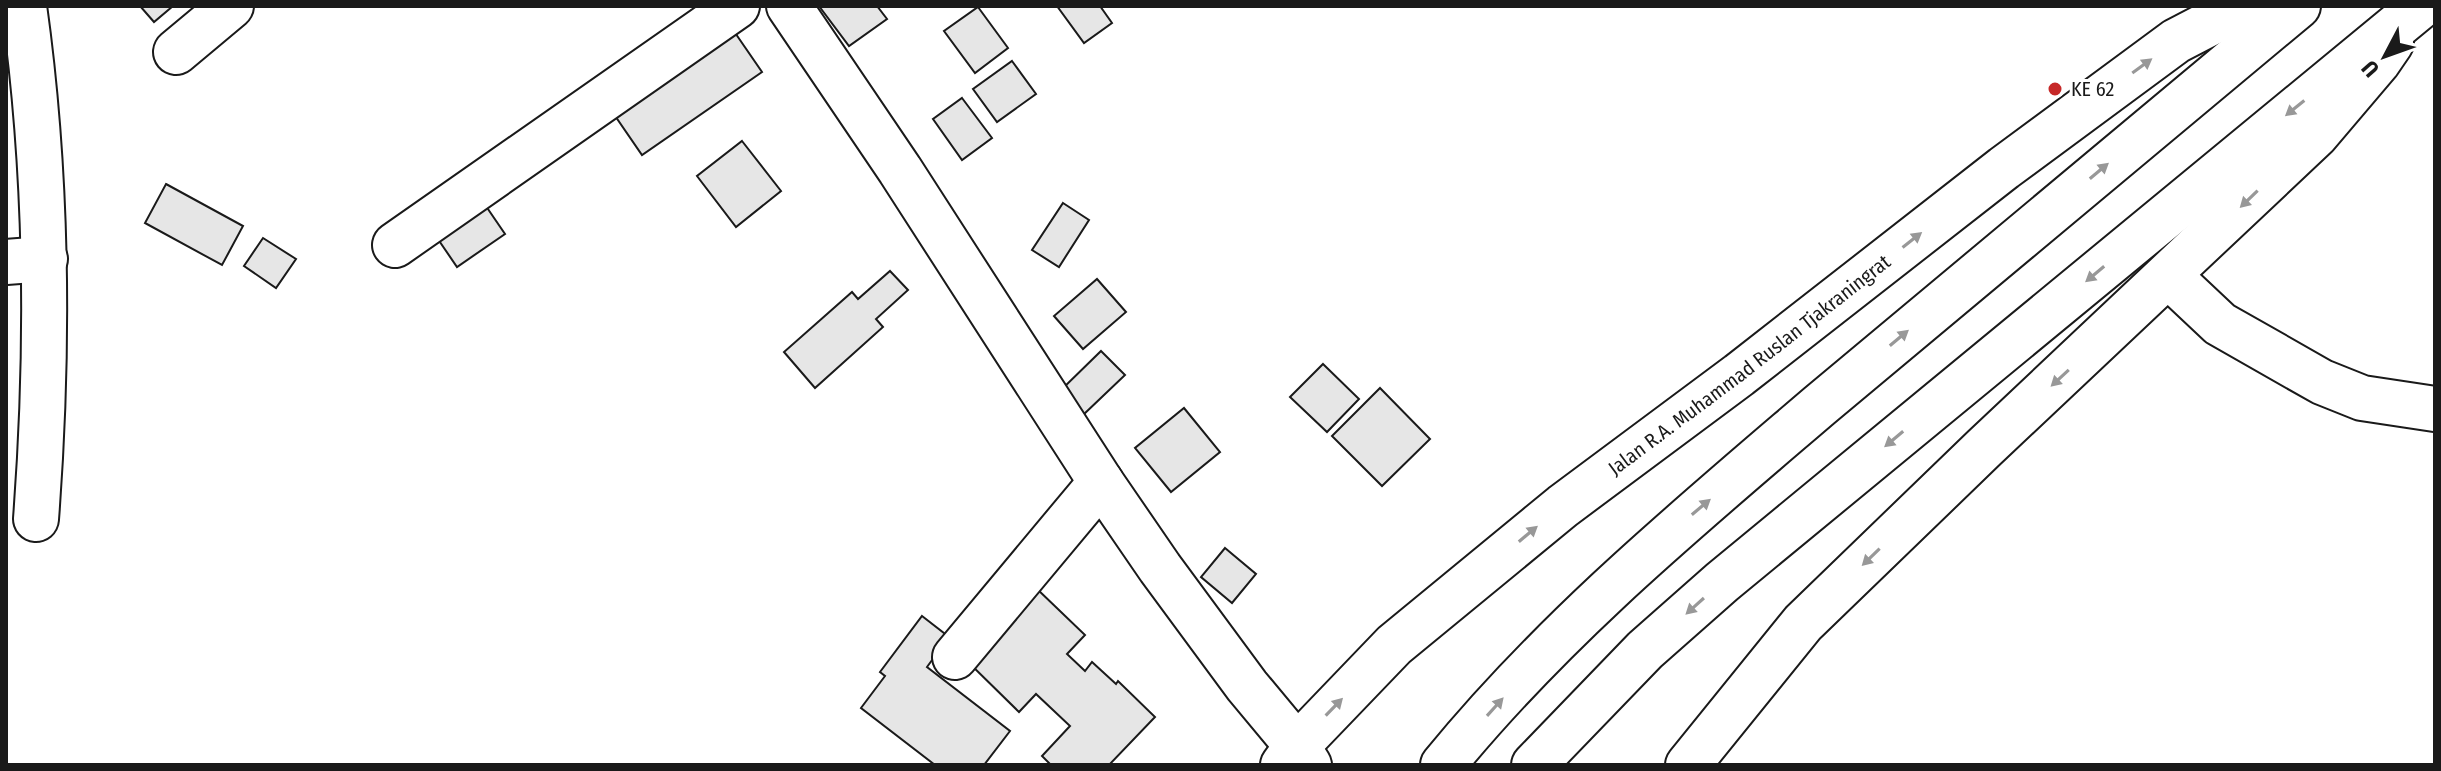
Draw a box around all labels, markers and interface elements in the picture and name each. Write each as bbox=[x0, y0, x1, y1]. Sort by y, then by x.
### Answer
north arrow bbox=[2345, 16, 2425, 96]
text: U bbox=[2356, 55, 2385, 83]
one-way arrow bbox=[2132, 59, 2153, 75]
place label: KE 62 bbox=[2071, 77, 2114, 101]
marker: KE 62 bbox=[2046, 80, 2064, 98]
one-way arrow bbox=[2285, 99, 2305, 116]
one-way arrow bbox=[2089, 163, 2109, 180]
one-way arrow bbox=[2240, 190, 2259, 208]
one-way arrow bbox=[1902, 232, 1922, 248]
street label: Jalan R.A. Muhammad Ruslan Tjakraningrat bbox=[1603, 249, 1895, 480]
one-way arrow bbox=[2085, 265, 2105, 282]
one-way arrow bbox=[1889, 330, 1909, 347]
one-way arrow bbox=[2050, 368, 2069, 386]
one-way arrow bbox=[1884, 430, 1904, 447]
one-way arrow bbox=[1691, 499, 1711, 516]
one-way arrow bbox=[1518, 526, 1538, 543]
one-way arrow bbox=[1862, 548, 1881, 566]
one-way arrow bbox=[1686, 597, 1705, 615]
one-way arrow bbox=[1485, 697, 1503, 716]
one-way arrow bbox=[1325, 698, 1343, 717]

